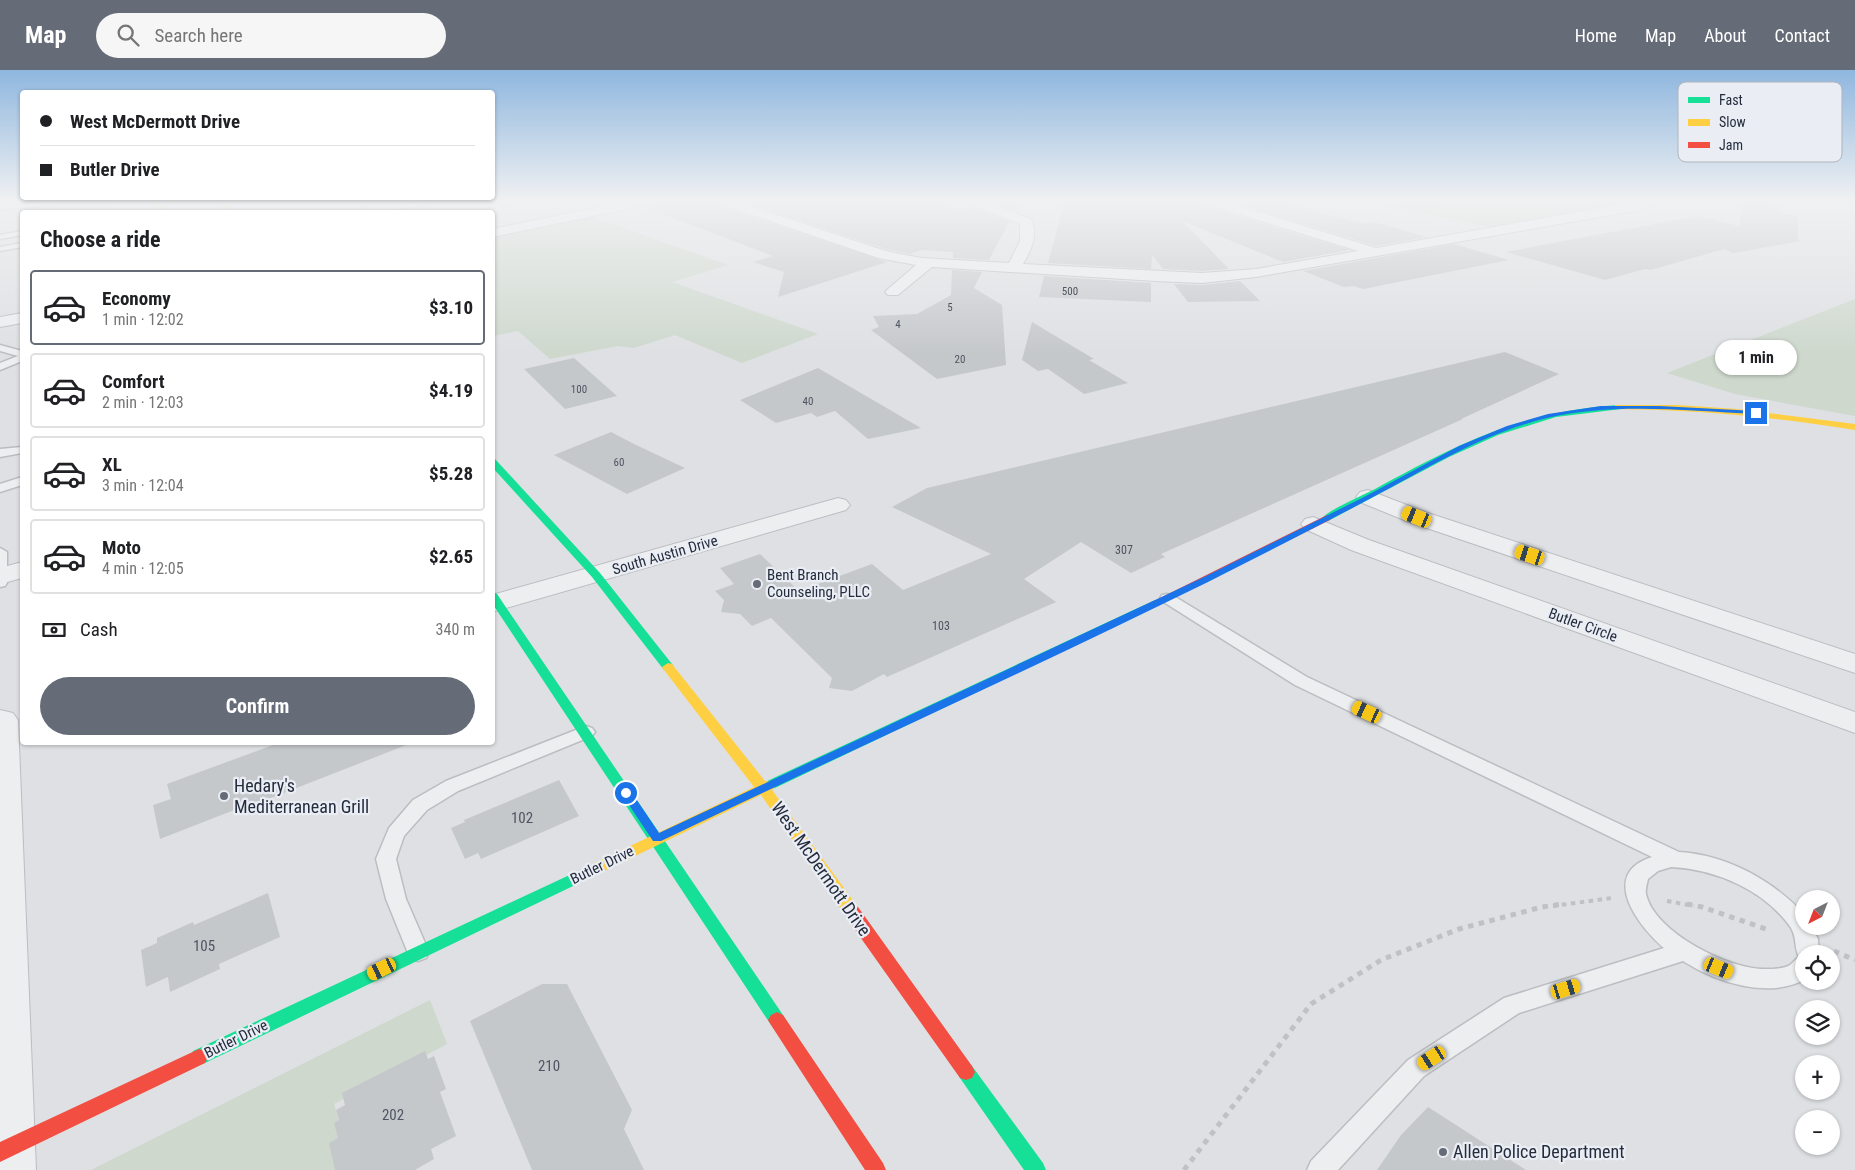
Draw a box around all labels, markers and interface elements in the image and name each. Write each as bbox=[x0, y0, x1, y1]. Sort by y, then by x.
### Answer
search box bbox=[96, 13, 446, 58]
text: Map bbox=[25, 21, 66, 49]
icon: search bbox=[114, 21, 142, 49]
text: Search here bbox=[154, 24, 243, 47]
text: Home bbox=[1575, 25, 1617, 46]
text: Map bbox=[1645, 25, 1676, 46]
text: About bbox=[1704, 25, 1746, 46]
text: Contact bbox=[1774, 25, 1830, 46]
legend bbox=[1678, 82, 1842, 162]
text: Fast bbox=[1719, 92, 1743, 108]
text: West McDermott Drive bbox=[70, 110, 240, 133]
text: Slow bbox=[1719, 114, 1746, 130]
text: Jam bbox=[1719, 137, 1743, 153]
text: Butler Drive bbox=[70, 158, 160, 181]
text: Choose a ride bbox=[40, 227, 161, 252]
icon: car bbox=[42, 285, 87, 330]
house number: 500 bbox=[1062, 285, 1078, 298]
text: Economy bbox=[102, 287, 171, 310]
text: $3.10 bbox=[429, 296, 473, 319]
house number: 5 bbox=[947, 301, 953, 314]
text: 1 min · 12:02 bbox=[102, 310, 184, 329]
house number: 4 bbox=[895, 318, 901, 331]
callout: 1 min bbox=[1715, 340, 1797, 376]
text: 1 min bbox=[1738, 348, 1774, 367]
house number: 20 bbox=[955, 353, 965, 366]
icon: car bbox=[42, 368, 87, 413]
text: Comfort bbox=[102, 370, 165, 393]
text: $4.19 bbox=[429, 379, 473, 402]
house number: 100 bbox=[571, 383, 587, 396]
text: 2 min · 12:03 bbox=[102, 393, 184, 412]
house number: 40 bbox=[803, 395, 813, 408]
route end bbox=[1745, 402, 1767, 424]
icon: car bbox=[42, 451, 87, 496]
text: XL bbox=[102, 453, 122, 476]
house number: 60 bbox=[614, 456, 624, 469]
text: $5.28 bbox=[429, 462, 473, 485]
text: 3 min · 12:04 bbox=[102, 476, 184, 495]
car bbox=[1400, 504, 1433, 530]
street label: South Austin Drive bbox=[610, 531, 720, 579]
icon: car bbox=[42, 534, 87, 579]
text: Moto bbox=[102, 536, 141, 559]
house number: 307 bbox=[1115, 543, 1133, 557]
car bbox=[1513, 543, 1546, 567]
text: $2.65 bbox=[429, 545, 473, 568]
text: 4 min · 12:05 bbox=[102, 559, 184, 578]
place label: Bent Branch Counseling, PLLC bbox=[767, 566, 870, 601]
marker: Bent Branch Counseling, PLLC bbox=[751, 578, 763, 590]
street label: Butler Circle bbox=[1546, 604, 1620, 646]
icon: cash bbox=[40, 616, 68, 644]
text: Cash bbox=[80, 618, 118, 641]
house number: 103 bbox=[932, 619, 950, 633]
text: 340 m bbox=[436, 620, 475, 639]
button: Confirm bbox=[40, 677, 475, 735]
car bbox=[1350, 699, 1383, 725]
place label: Hedary's Mediterranean Grill bbox=[234, 775, 369, 817]
route start bbox=[615, 782, 637, 804]
marker: Hedary's Mediterranean Grill bbox=[218, 790, 230, 802]
street label: West McDermott Drive bbox=[767, 798, 876, 940]
house number: 102 bbox=[511, 809, 533, 827]
street label: Butler Drive bbox=[567, 842, 637, 888]
north arrow bbox=[1795, 890, 1840, 935]
map controls bbox=[1795, 890, 1840, 1155]
house number: 105 bbox=[193, 937, 215, 955]
button: locate bbox=[1795, 945, 1840, 990]
car bbox=[1702, 955, 1735, 981]
car bbox=[365, 956, 398, 982]
car bbox=[1549, 977, 1582, 1001]
button: layers bbox=[1795, 1000, 1840, 1045]
street label: Butler Drive bbox=[201, 1016, 271, 1062]
car bbox=[1415, 1044, 1448, 1072]
button: + bbox=[1795, 1055, 1840, 1100]
house number: 210 bbox=[538, 1057, 560, 1075]
house number: 202 bbox=[382, 1106, 404, 1124]
button: − bbox=[1795, 1110, 1840, 1155]
place label: Allen Police Department bbox=[1453, 1141, 1624, 1162]
marker: Allen Police Department bbox=[1437, 1146, 1449, 1158]

